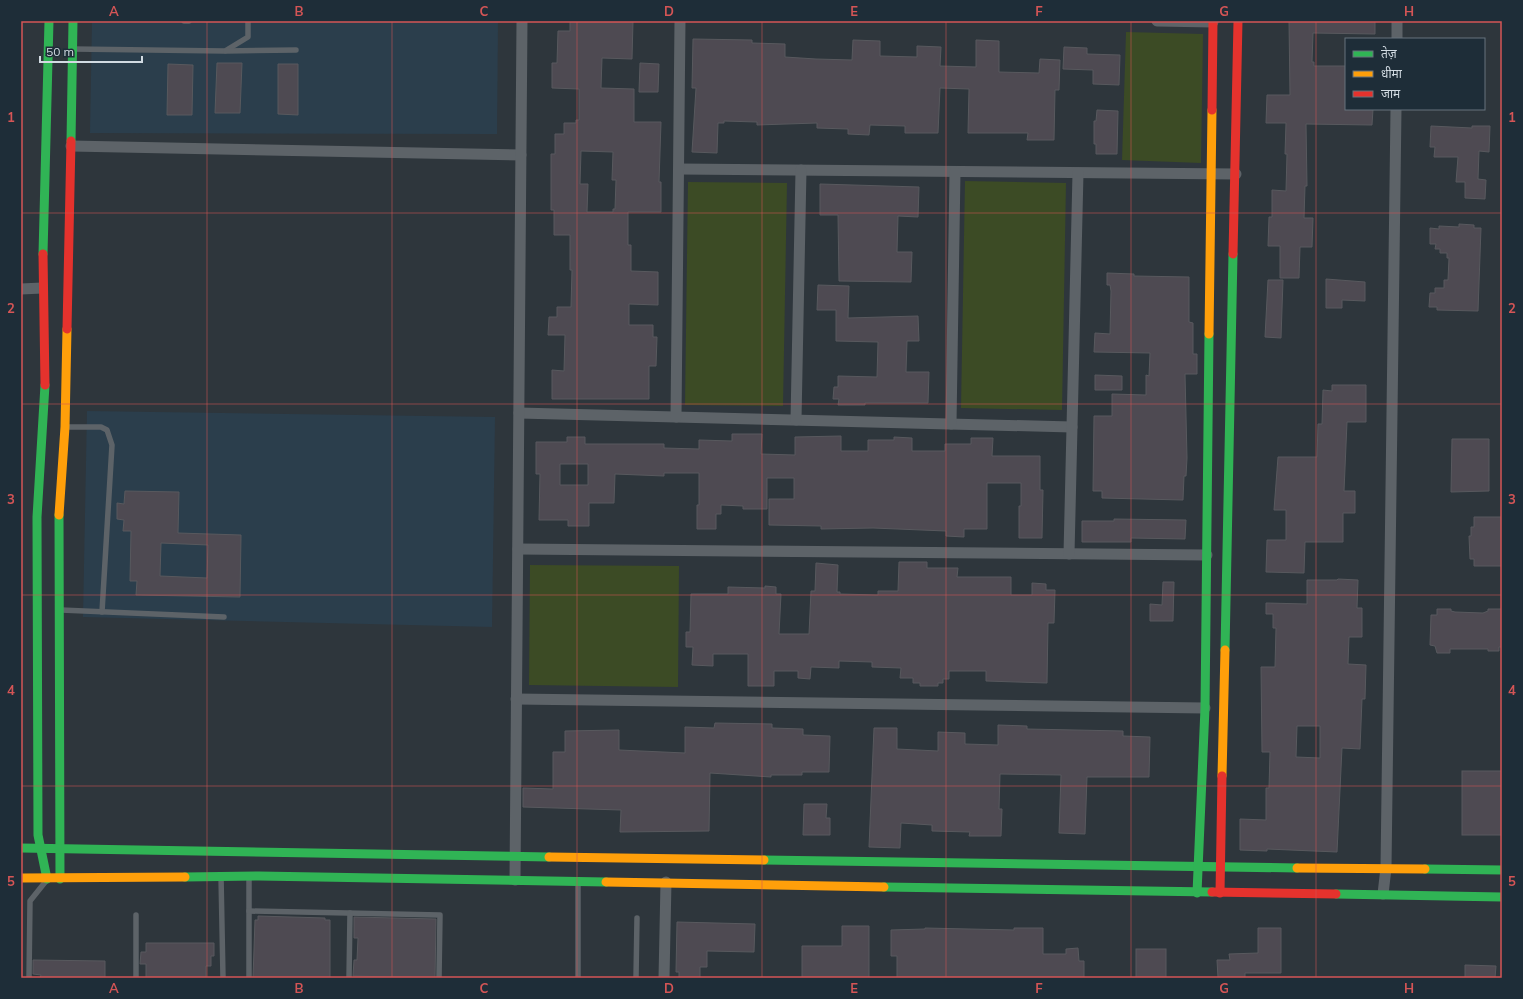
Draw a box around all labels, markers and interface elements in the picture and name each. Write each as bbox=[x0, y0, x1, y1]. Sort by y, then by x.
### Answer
text: A bbox=[109, 3, 119, 19]
text: B bbox=[295, 3, 304, 19]
text: C bbox=[480, 3, 489, 19]
text: D bbox=[664, 3, 674, 19]
text: E bbox=[850, 3, 858, 19]
text: F bbox=[1035, 3, 1043, 19]
text: G bbox=[1219, 3, 1229, 19]
text: H bbox=[1404, 3, 1414, 19]
scale bar bbox=[40, 38, 142, 64]
legend bbox=[1345, 38, 1485, 110]
text: 50 m bbox=[46, 44, 74, 59]
text: तेज़ bbox=[1381, 46, 1398, 61]
text: धीमा bbox=[1381, 66, 1403, 81]
text: जाम bbox=[1381, 86, 1401, 101]
text: 1 bbox=[7, 109, 15, 125]
text: 1 bbox=[1508, 109, 1516, 125]
text: 2 bbox=[7, 300, 15, 316]
text: 2 bbox=[1508, 300, 1516, 316]
text: 3 bbox=[7, 491, 15, 507]
text: 3 bbox=[1508, 491, 1516, 507]
text: 4 bbox=[7, 682, 15, 698]
text: 4 bbox=[1508, 682, 1516, 698]
text: 5 bbox=[7, 873, 15, 889]
text: 5 bbox=[1508, 873, 1516, 889]
text: A bbox=[109, 980, 119, 996]
text: B bbox=[295, 980, 304, 996]
text: C bbox=[480, 980, 489, 996]
text: D bbox=[664, 980, 674, 996]
text: E bbox=[850, 980, 858, 996]
text: F bbox=[1035, 980, 1043, 996]
text: G bbox=[1219, 980, 1229, 996]
text: H bbox=[1404, 980, 1414, 996]

